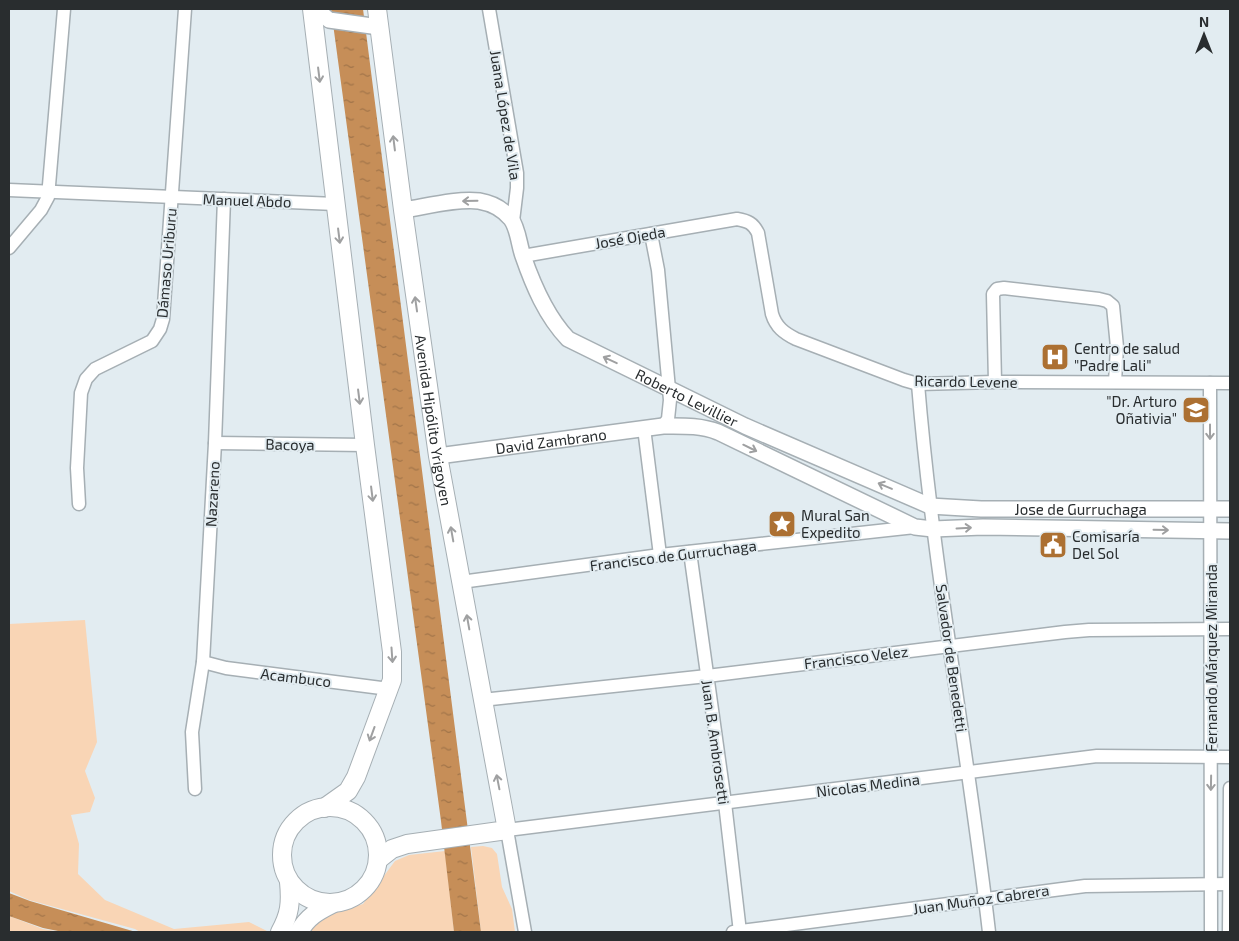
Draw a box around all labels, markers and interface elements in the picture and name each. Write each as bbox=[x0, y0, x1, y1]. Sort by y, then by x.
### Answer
north arrow bbox=[1179, 10, 1229, 60]
text: N bbox=[1199, 13, 1209, 30]
street label: Juana López de Vila bbox=[487, 49, 525, 181]
one-way arrow bbox=[314, 66, 324, 82]
one-way arrow bbox=[389, 136, 399, 152]
street label: Manuel Abdo bbox=[202, 189, 292, 211]
one-way arrow bbox=[463, 196, 479, 206]
street label: Dámaso Uriburu bbox=[152, 207, 180, 319]
street label: José Ojeda bbox=[593, 222, 667, 253]
one-way arrow bbox=[334, 228, 344, 244]
one-way arrow bbox=[411, 297, 421, 313]
street label: Avenida Hipólito Yrigoyen bbox=[412, 333, 456, 507]
place label: Centro de salud "Padre Lali" bbox=[1074, 339, 1180, 374]
hospital icon: Centro de salud "Padre Lali" bbox=[1040, 342, 1070, 372]
one-way arrow bbox=[603, 355, 618, 365]
street label: Roberto Levillier bbox=[633, 365, 741, 430]
street label: Ricardo Levene bbox=[914, 371, 1018, 391]
one-way arrow bbox=[354, 389, 364, 405]
place label: "Dr. Arturo Oñativia" bbox=[1106, 392, 1177, 427]
school or university icon: "Dr. Arturo Oñativia" bbox=[1181, 395, 1211, 425]
one-way arrow bbox=[1205, 424, 1215, 440]
street label: David Zambrano bbox=[494, 425, 608, 457]
street label: Bacoya bbox=[265, 435, 315, 453]
one-way arrow bbox=[743, 443, 758, 453]
street label: Nazareno bbox=[201, 461, 223, 527]
one-way arrow bbox=[878, 481, 893, 491]
one-way arrow bbox=[367, 485, 377, 501]
street label: Jose de Gurruchaga bbox=[1015, 500, 1147, 518]
place label: Mural San Expedito bbox=[801, 506, 870, 541]
place icon: Mural San Expedito bbox=[767, 509, 797, 539]
one-way arrow bbox=[956, 523, 972, 533]
one-way arrow bbox=[1153, 525, 1169, 535]
one-way arrow bbox=[447, 526, 457, 542]
place label: Comisaría Del Sol bbox=[1072, 527, 1140, 562]
public building icon: Comisaría Del Sol bbox=[1038, 530, 1068, 560]
street label: Francisco de Gurruchaga bbox=[589, 536, 757, 574]
street label: Fernando Márquez Miranda bbox=[1202, 564, 1220, 752]
street label: Salvador de Benedetti bbox=[933, 583, 971, 733]
one-way arrow bbox=[463, 615, 473, 631]
street label: Francisco Velez bbox=[803, 642, 909, 672]
one-way arrow bbox=[388, 647, 397, 663]
street label: Acambuco bbox=[260, 664, 332, 690]
street label: Juan B. Ambrosetti bbox=[698, 678, 734, 806]
one-way arrow bbox=[367, 726, 376, 742]
street label: Nicolas Medina bbox=[815, 770, 921, 800]
one-way arrow bbox=[493, 774, 503, 790]
one-way arrow bbox=[1206, 774, 1216, 791]
street label: Juan Muñoz Cabrera bbox=[912, 881, 1050, 917]

